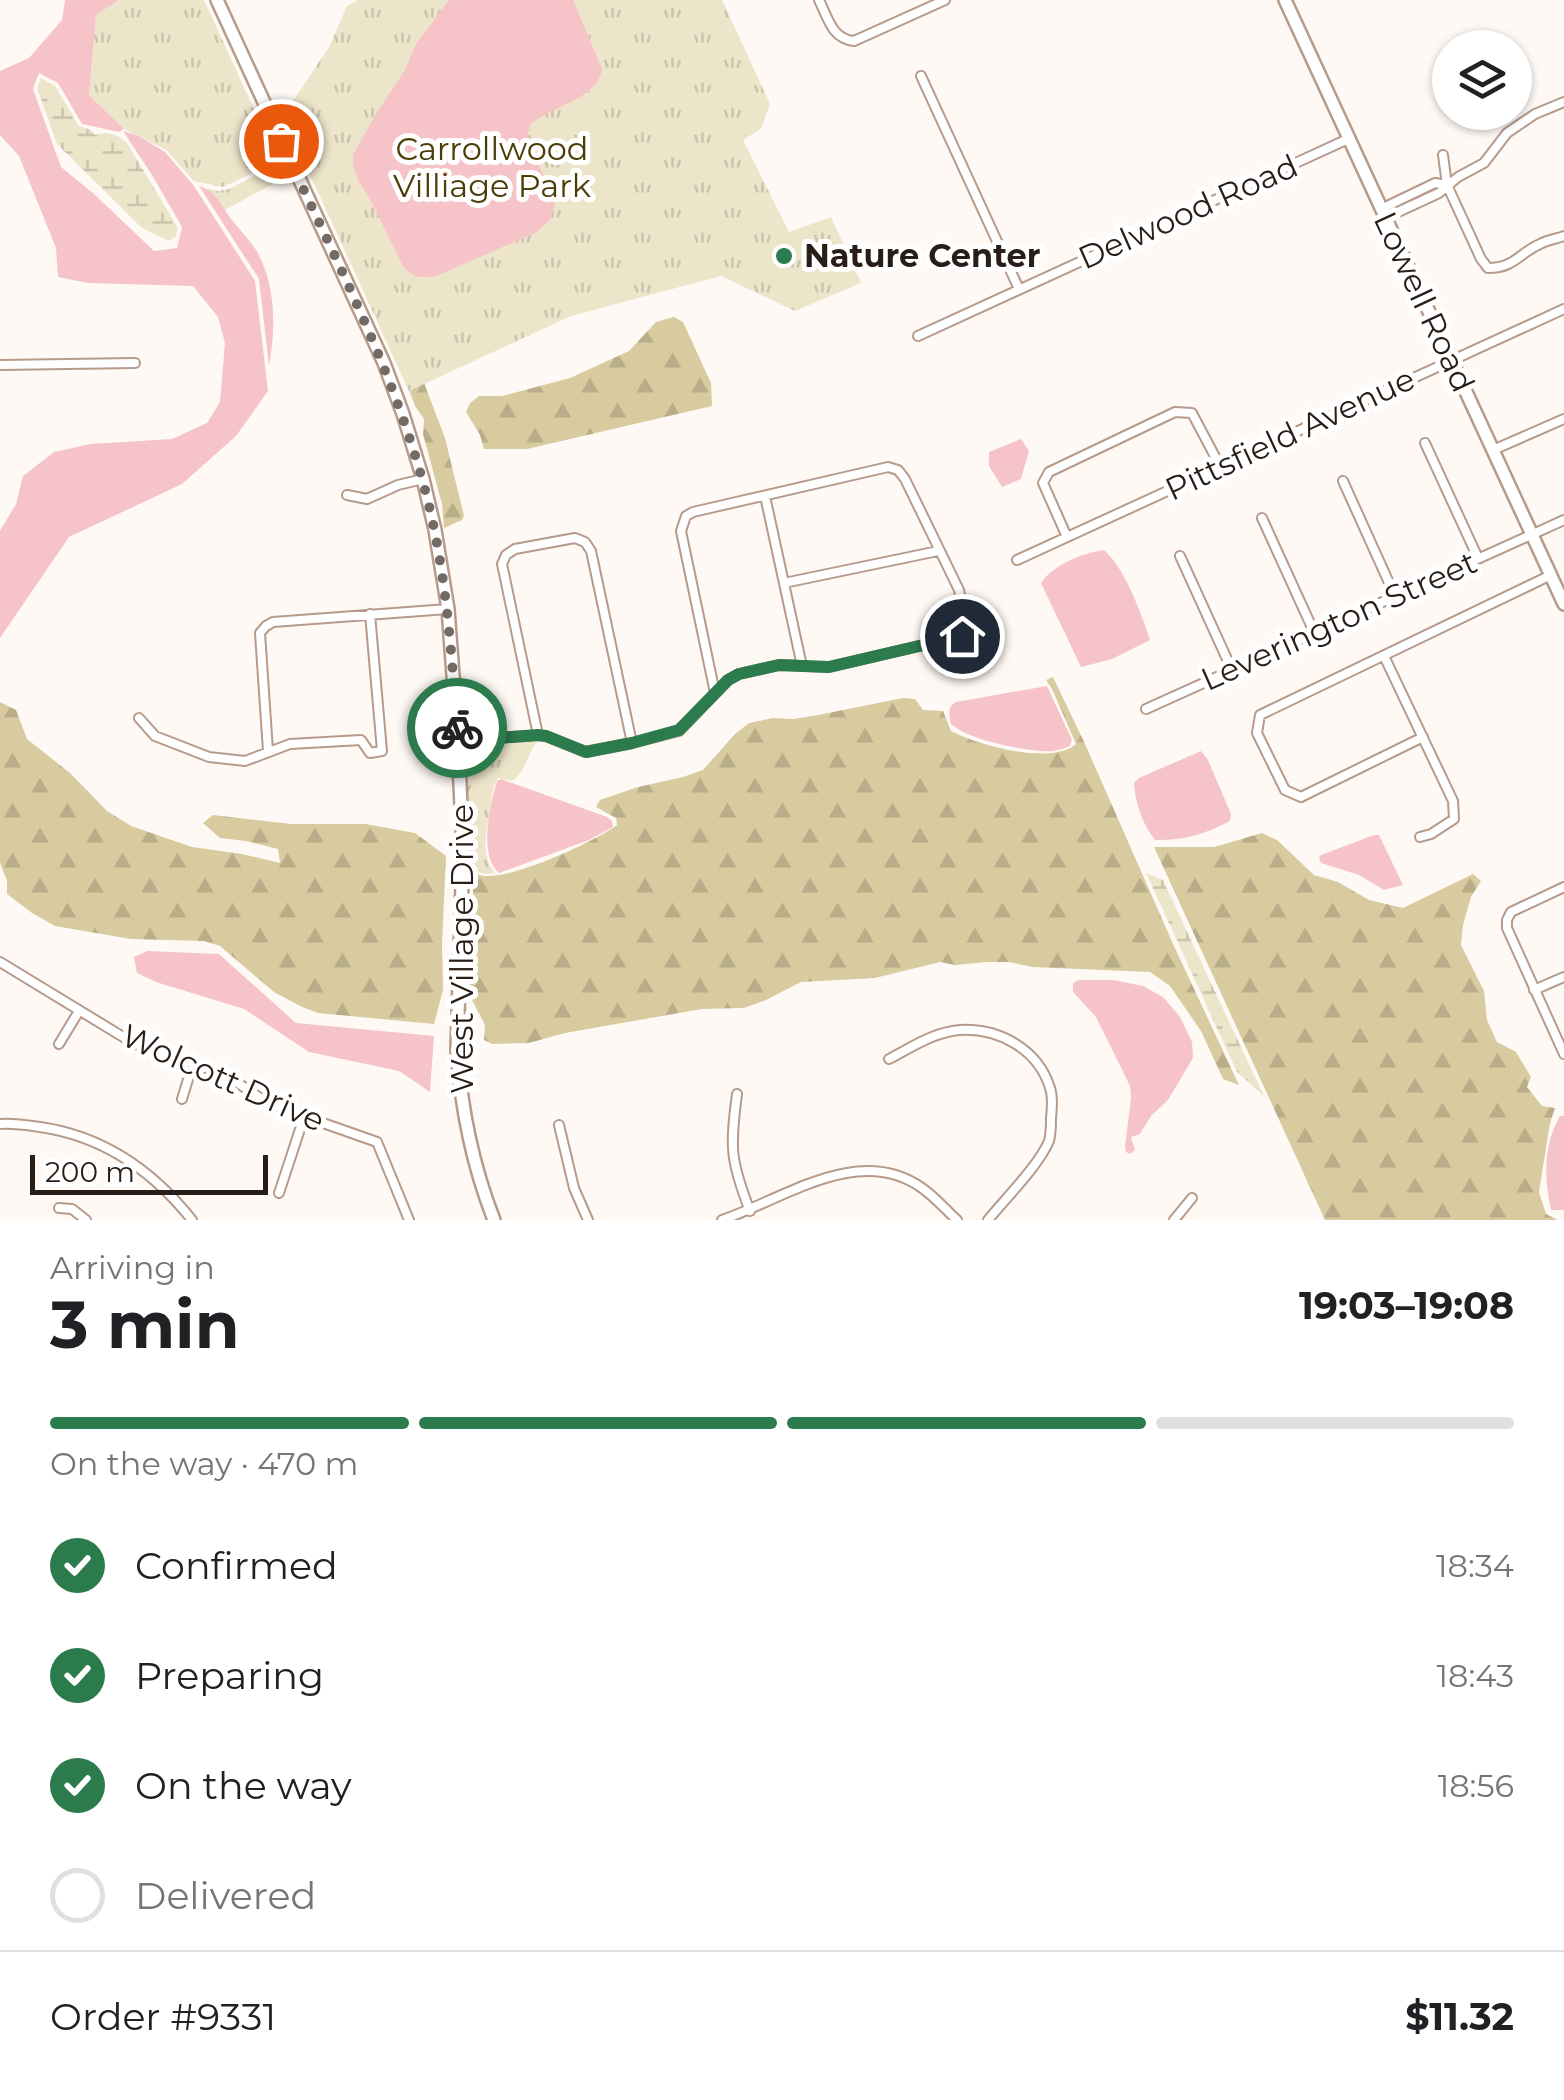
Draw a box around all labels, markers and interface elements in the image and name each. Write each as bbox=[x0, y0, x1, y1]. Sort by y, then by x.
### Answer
map controls bbox=[1432, 30, 1532, 130]
button: layers bbox=[1432, 30, 1532, 130]
pin bbox=[239, 99, 324, 184]
icon: bag bbox=[254, 114, 309, 169]
park label: Carrollwood Villiage Park bbox=[393, 129, 591, 205]
street label: Delwood Road bbox=[1072, 146, 1303, 277]
street label: Lowell Road bbox=[1366, 205, 1483, 398]
place label: Nature Center bbox=[804, 236, 1041, 275]
marker: Nature Center bbox=[773, 245, 795, 267]
street label: Pittsfield Avenue bbox=[1159, 359, 1421, 508]
street label: Leverington Street bbox=[1195, 542, 1483, 699]
pin bbox=[920, 594, 1005, 679]
icon: home bbox=[935, 609, 990, 664]
courier bbox=[407, 678, 507, 778]
icon: bike bbox=[430, 701, 485, 756]
street label: West Village Drive bbox=[442, 804, 481, 1094]
street label: Wolcott Drive bbox=[116, 1015, 331, 1140]
scale bar bbox=[30, 1150, 268, 1194]
text: 200 m bbox=[45, 1155, 135, 1189]
text: Arriving in bbox=[50, 1248, 215, 1287]
text: 19:03–19:08 bbox=[1299, 1282, 1514, 1329]
text: 3 min bbox=[50, 1285, 240, 1364]
text: On the way · 470 m bbox=[50, 1444, 358, 1483]
icon: check bbox=[50, 1538, 105, 1593]
text: Confirmed bbox=[135, 1542, 338, 1589]
text: 18:34 bbox=[1436, 1546, 1514, 1585]
icon: check bbox=[50, 1648, 105, 1703]
text: Preparing bbox=[135, 1652, 324, 1699]
text: 18:43 bbox=[1437, 1656, 1514, 1695]
icon: check bbox=[50, 1758, 105, 1813]
text: On the way bbox=[135, 1762, 352, 1809]
text: 18:56 bbox=[1438, 1766, 1514, 1805]
text: Delivered bbox=[135, 1872, 316, 1919]
text: Order #9331 bbox=[50, 1993, 276, 2040]
text: $11.32 bbox=[1405, 1993, 1514, 2040]

